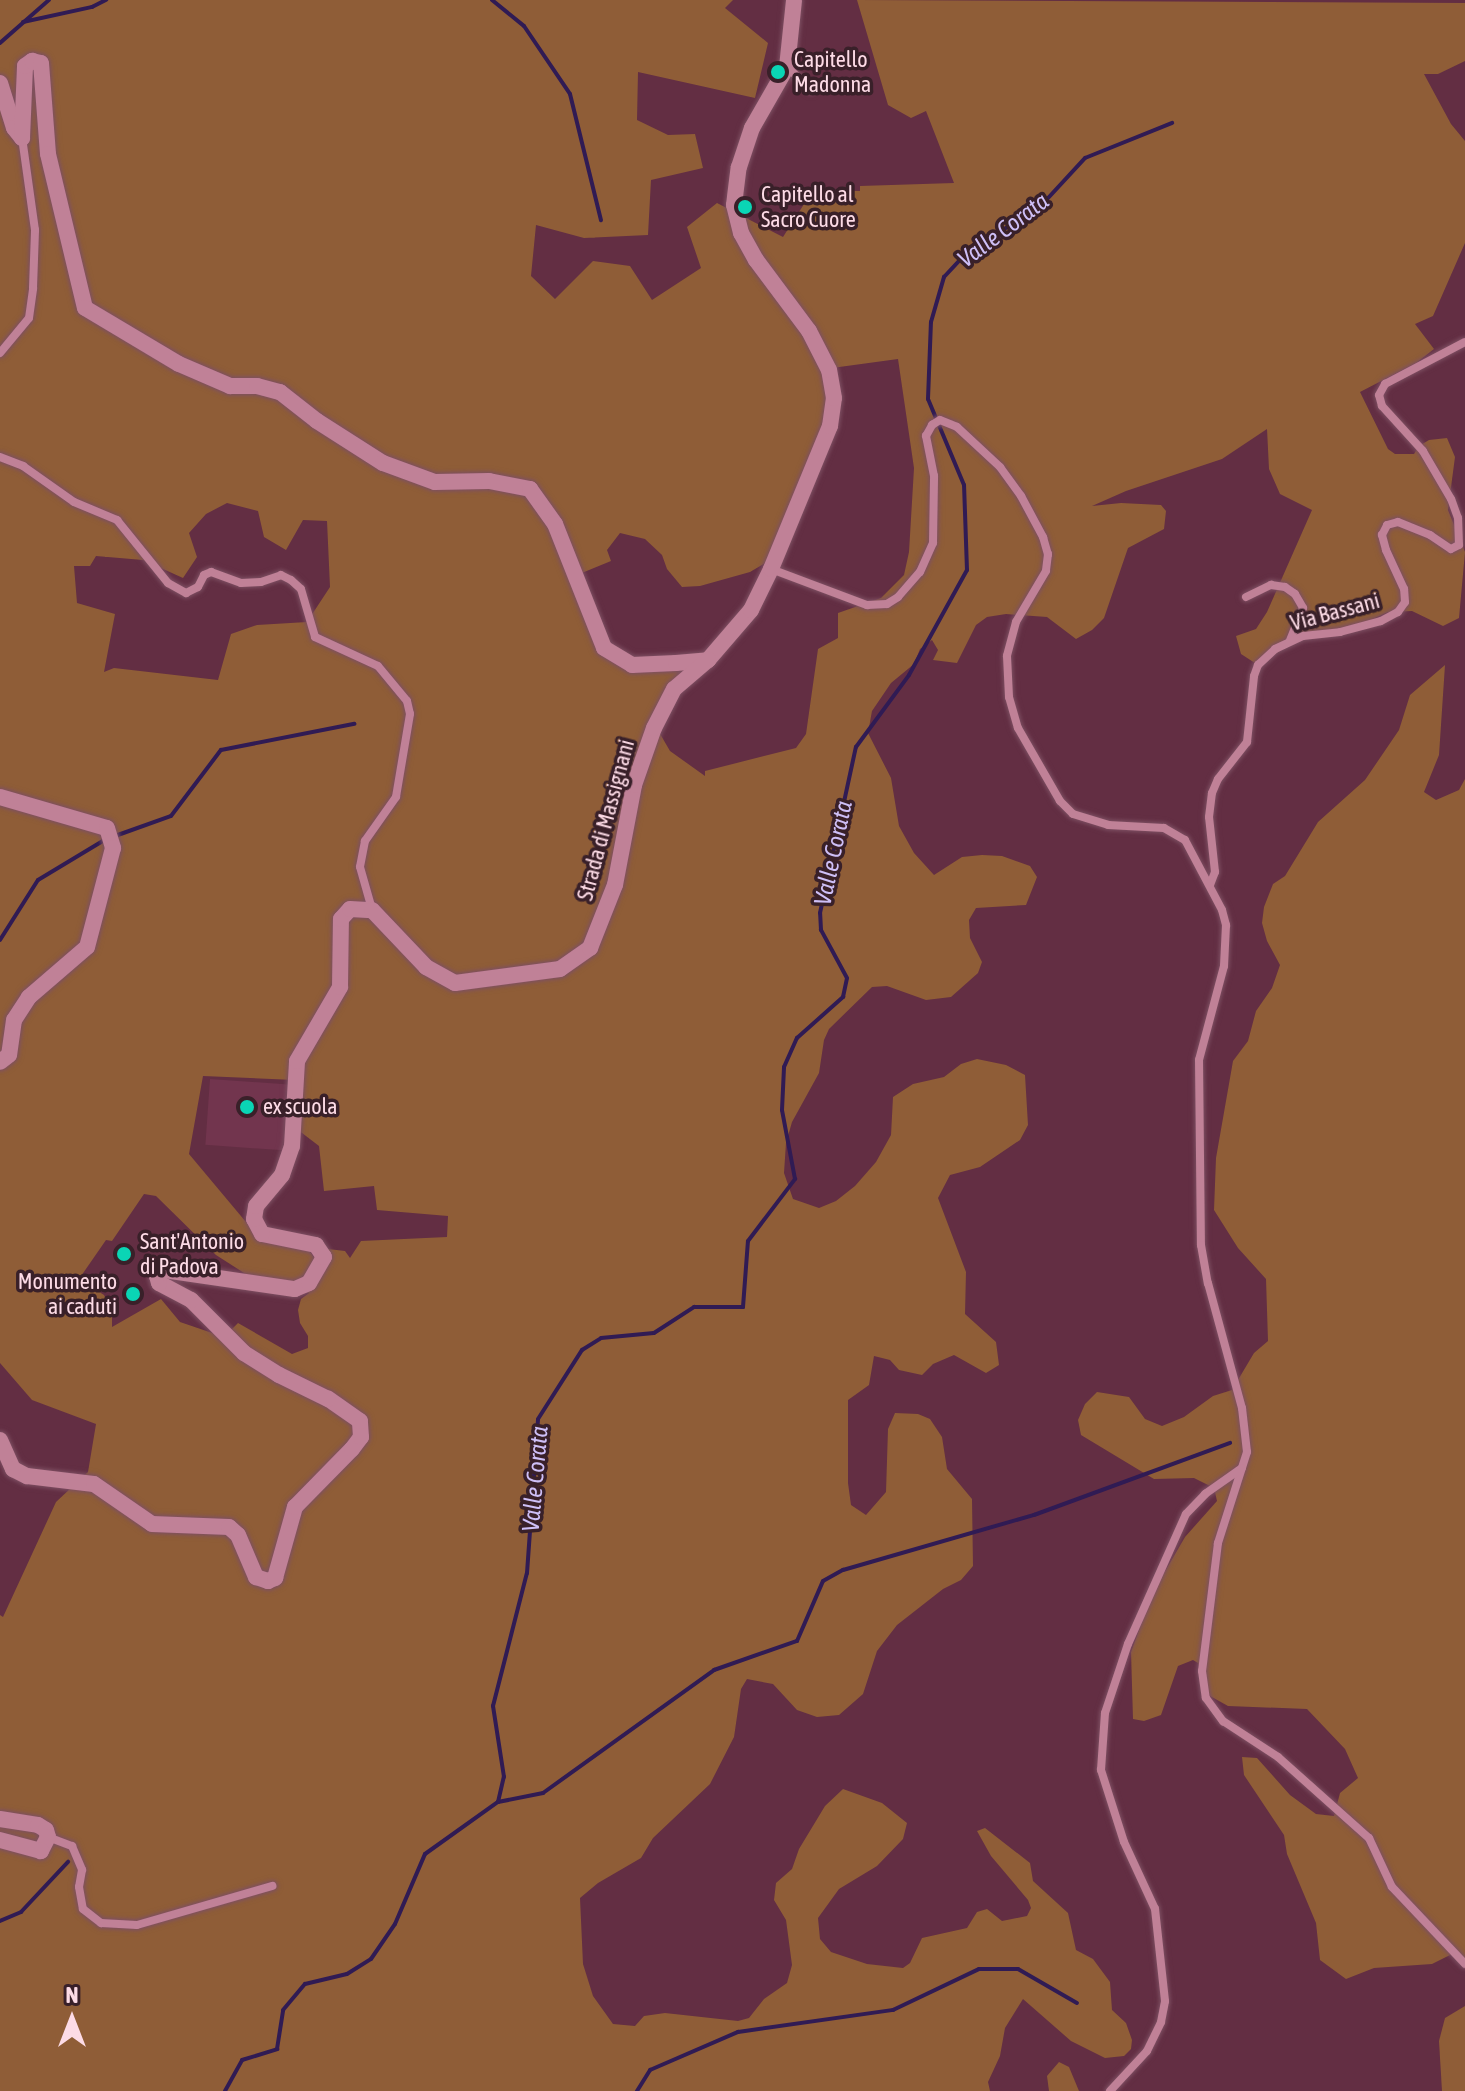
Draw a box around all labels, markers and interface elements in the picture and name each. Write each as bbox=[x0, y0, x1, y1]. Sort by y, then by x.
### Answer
place label: Capitello Madonna bbox=[794, 46, 871, 98]
marker: Capitello Madonna bbox=[769, 63, 787, 81]
place label: Capitello al Sacro Cuore bbox=[761, 181, 856, 232]
water label: Valle Corata bbox=[952, 187, 1054, 273]
marker: Capitello al Sacro Cuore bbox=[736, 198, 754, 216]
street label: Via Bassani bbox=[1288, 587, 1382, 637]
street label: Strada di Massignani bbox=[572, 737, 640, 903]
water label: Valle Corata bbox=[808, 798, 858, 908]
place label: ex scuola bbox=[263, 1094, 338, 1120]
marker: ex scuola bbox=[238, 1098, 256, 1116]
place label: Sant'Antonio di Padova bbox=[140, 1228, 244, 1280]
marker: Sant'Antonio di Padova bbox=[115, 1245, 133, 1263]
place label: Monumento ai caduti bbox=[18, 1268, 117, 1320]
marker: Monumento ai caduti bbox=[124, 1285, 142, 1303]
water label: Valle Corata bbox=[516, 1425, 554, 1533]
north arrow bbox=[32, 1979, 112, 2059]
text: N bbox=[66, 1982, 78, 2008]

